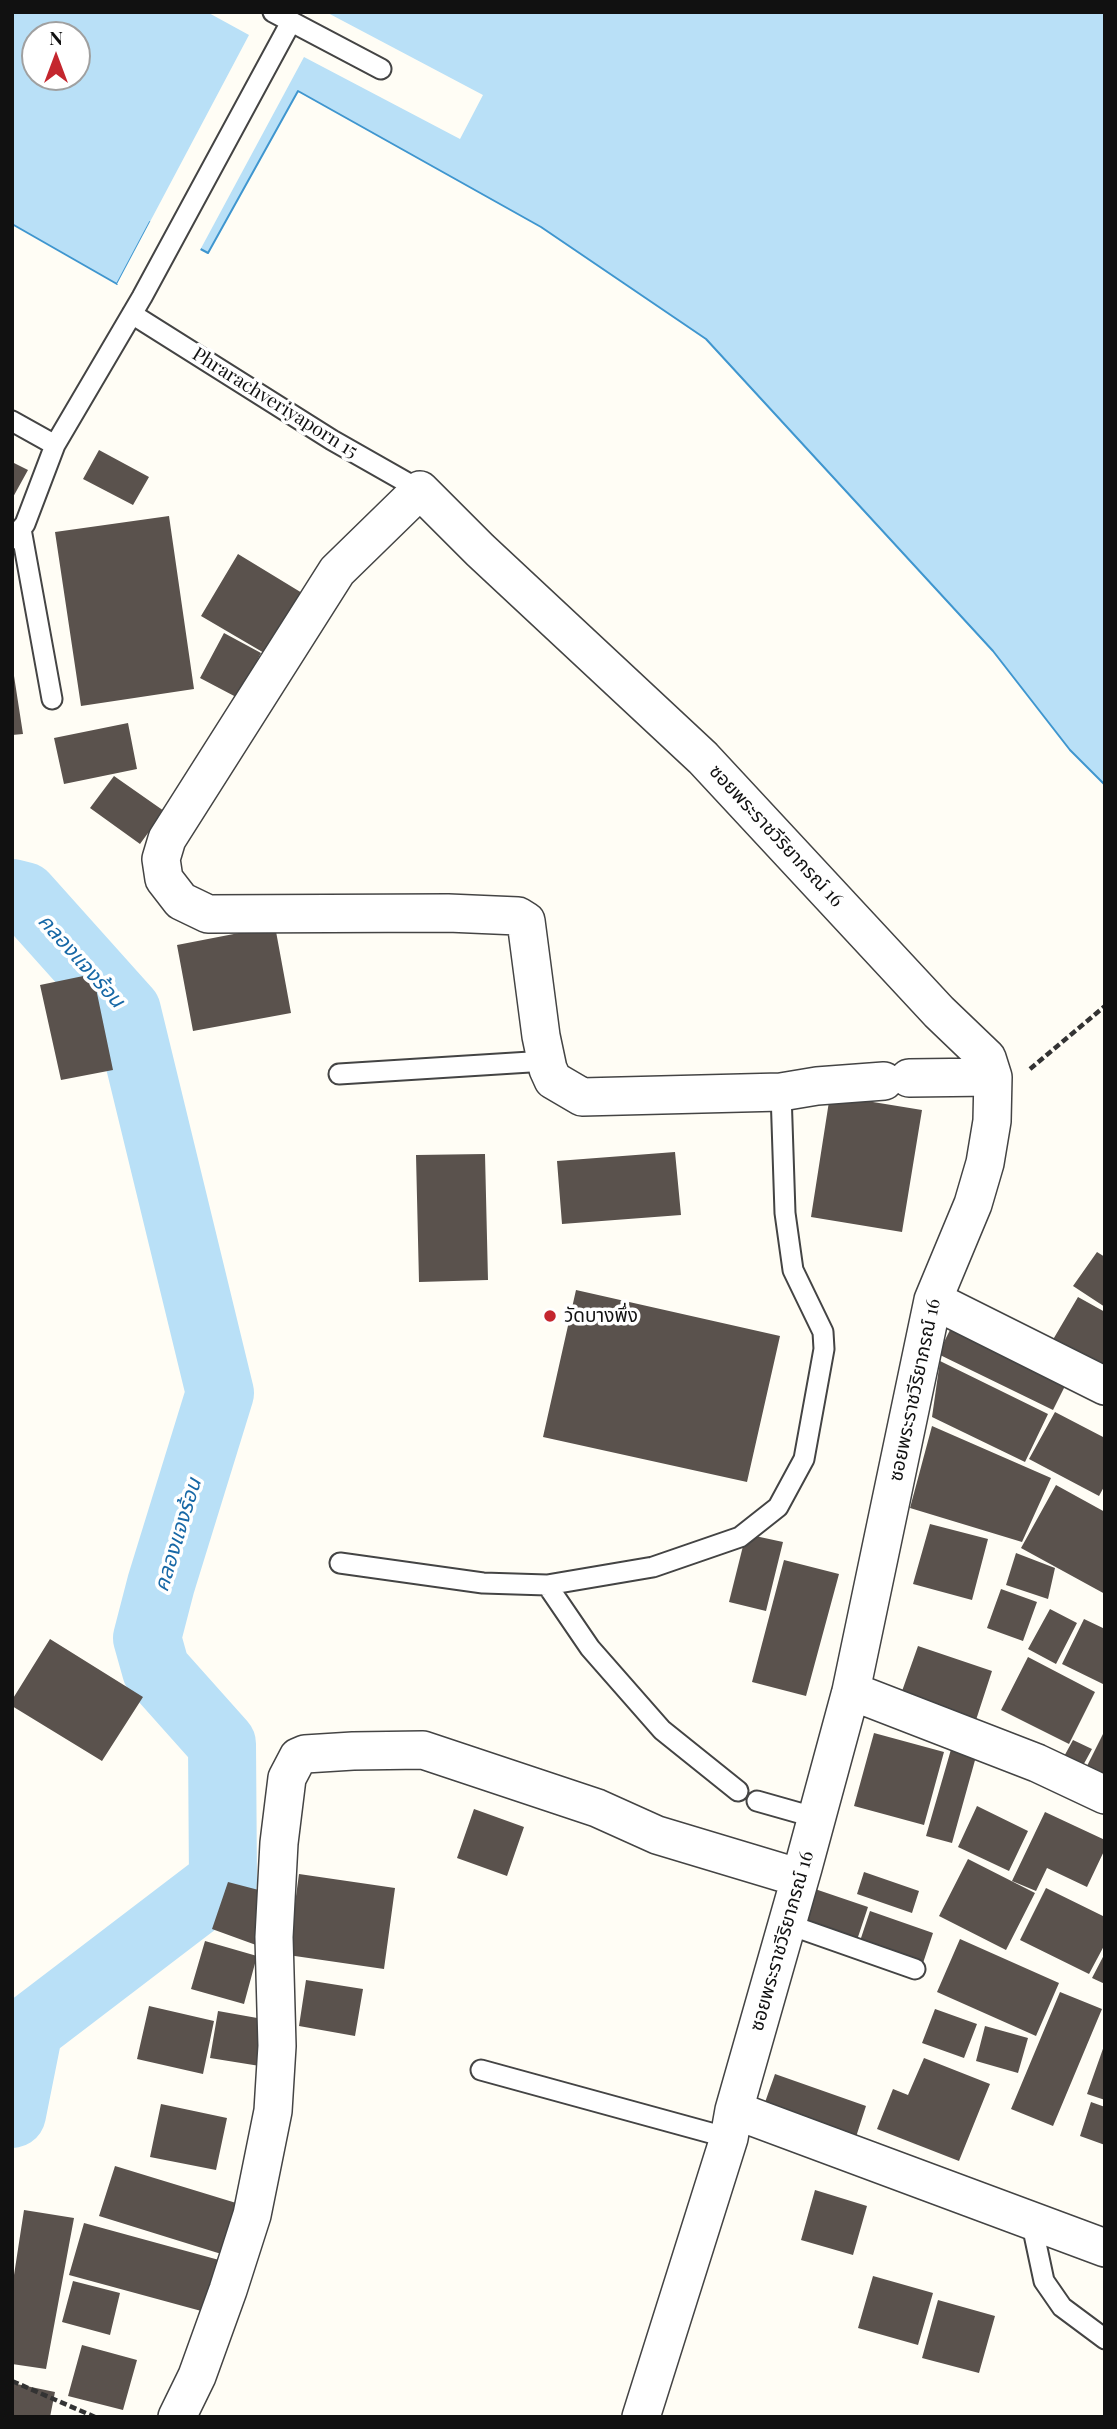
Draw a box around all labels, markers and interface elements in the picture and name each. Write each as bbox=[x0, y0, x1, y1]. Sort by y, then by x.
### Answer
north arrow bbox=[21, 21, 91, 91]
text: N bbox=[49, 24, 63, 50]
street label: Phrarachveriyaporn 15 bbox=[188, 343, 362, 463]
street label: ซอยพระราชวีริยาภรณ์ 16 bbox=[704, 760, 848, 912]
water label: คลองแจงร้อน bbox=[32, 909, 130, 1013]
street label: ซอยพระราชวีริยาภรณ์ 16 bbox=[884, 1297, 946, 1483]
place label: วัดบางพึ่ง bbox=[564, 1305, 638, 1327]
marker: วัดบางพึ่ง bbox=[542, 1308, 558, 1324]
water label: คลองแจงร้อน bbox=[149, 1475, 207, 1595]
street label: ซอยพระราชวีริยาภรณ์ 16 bbox=[745, 1848, 819, 2034]

